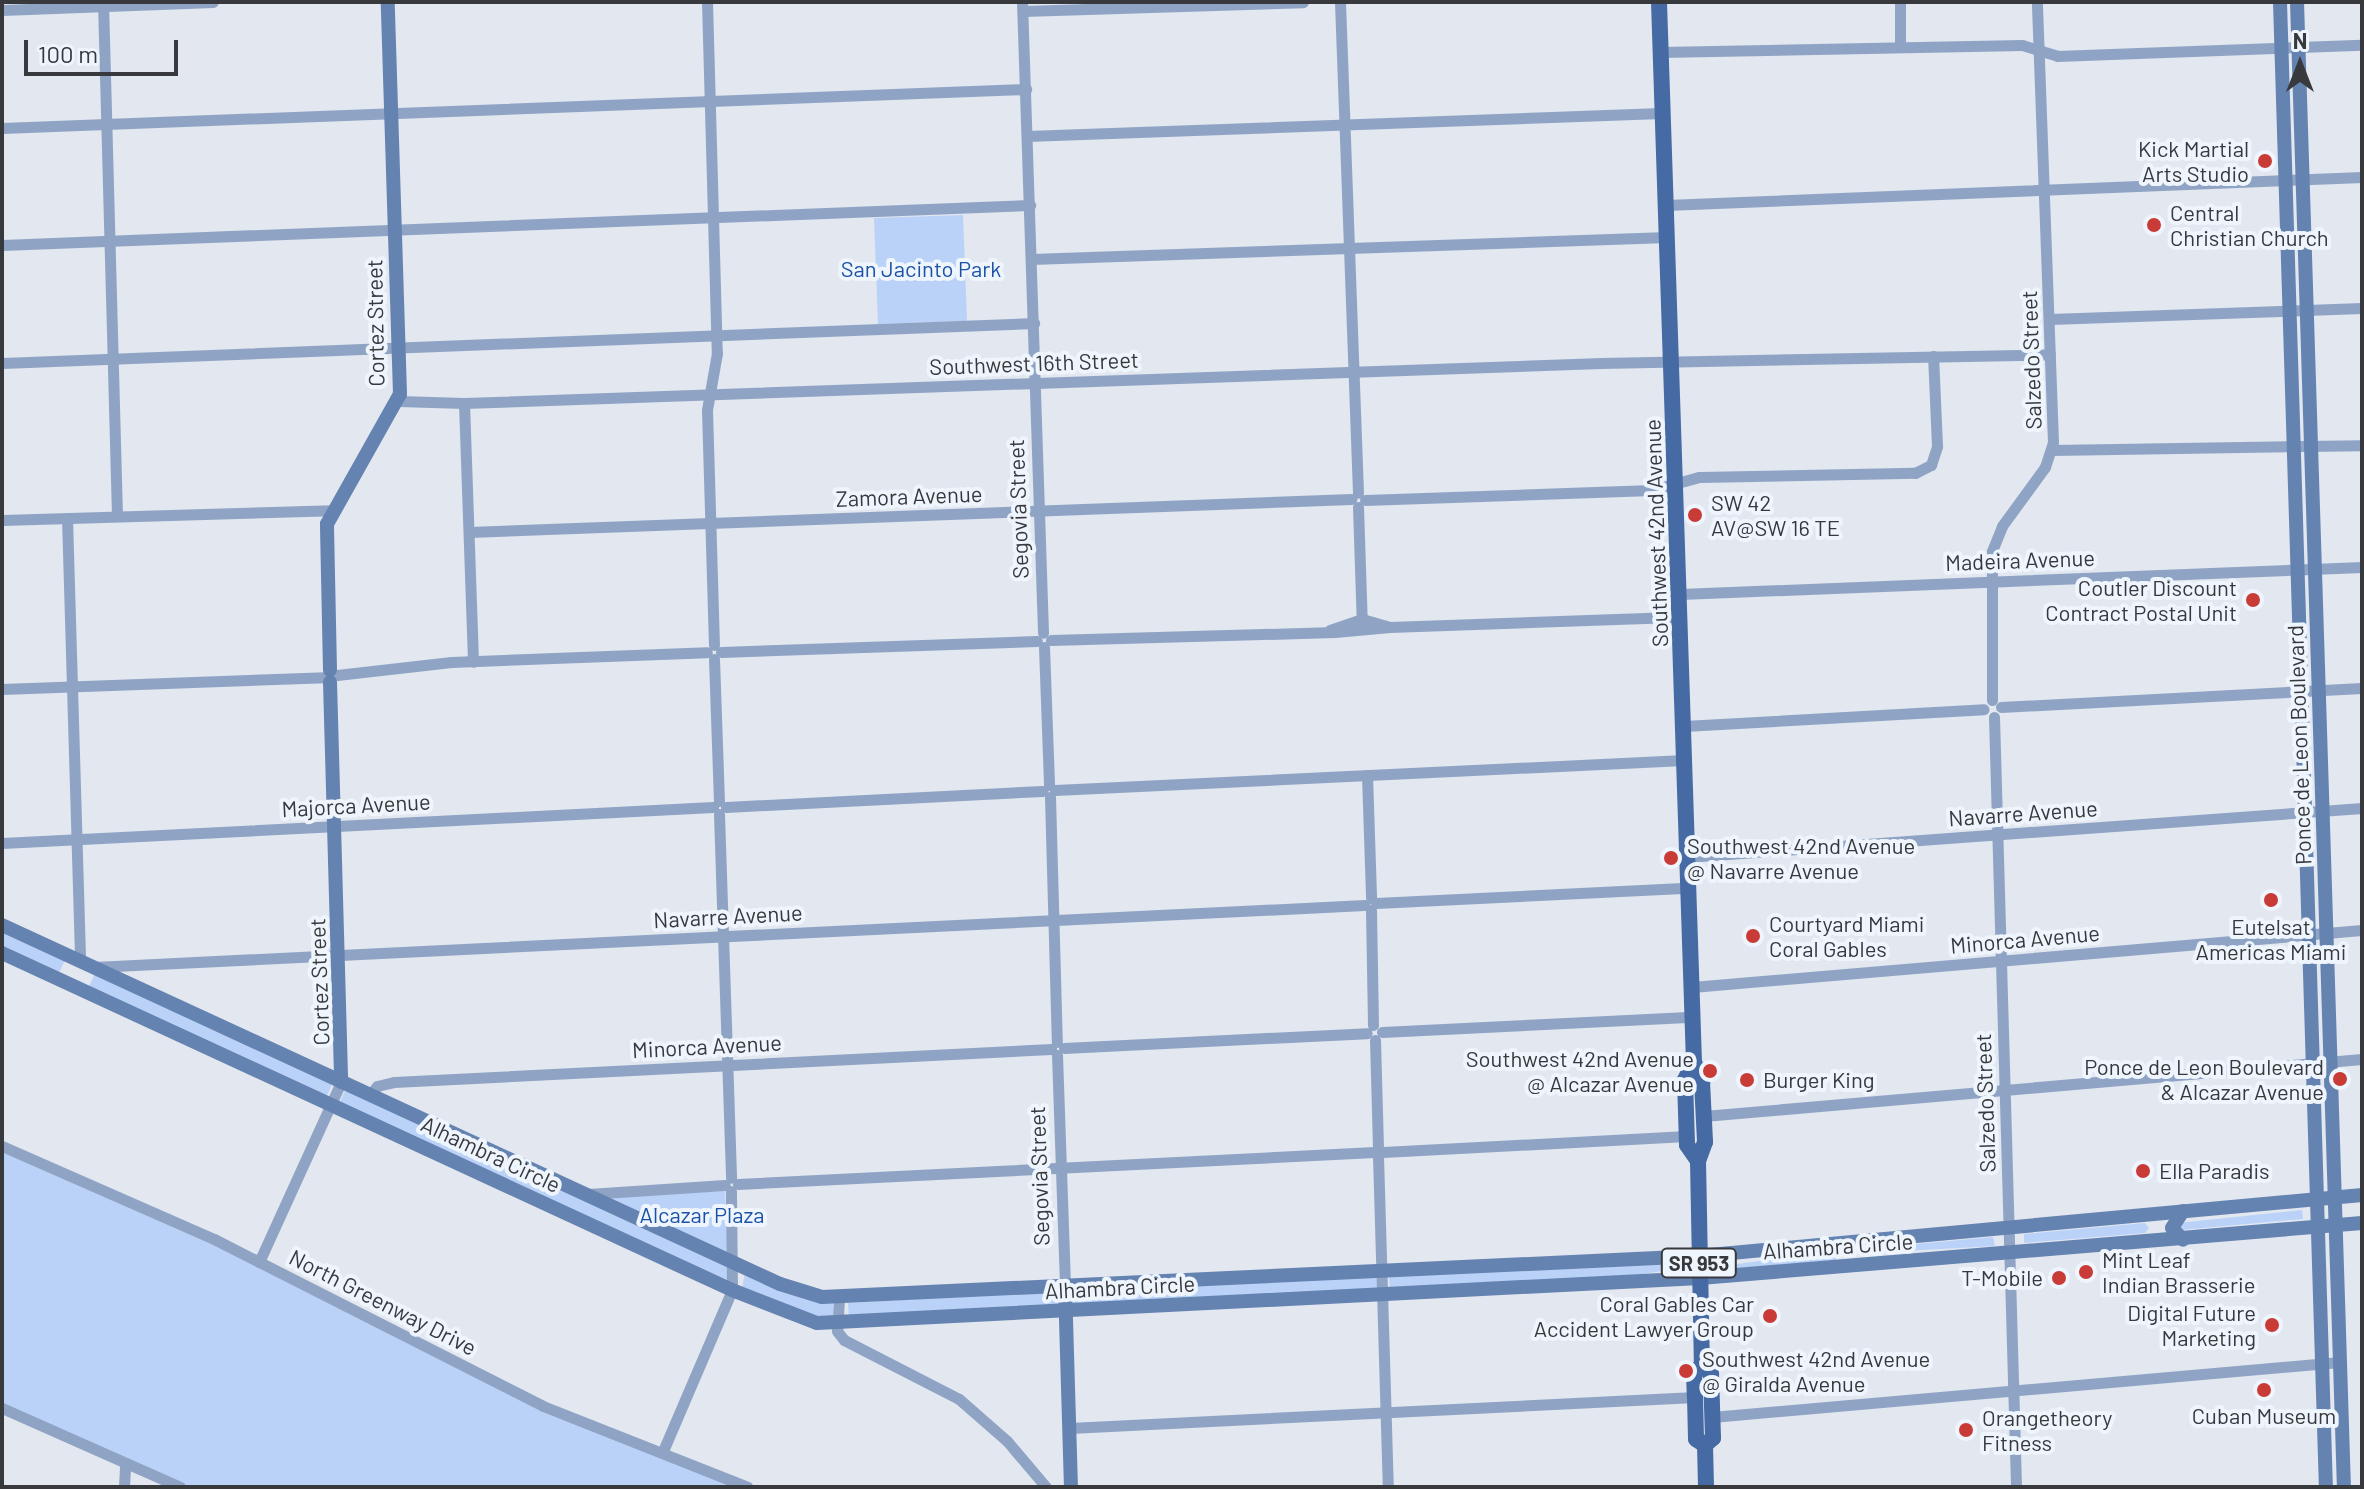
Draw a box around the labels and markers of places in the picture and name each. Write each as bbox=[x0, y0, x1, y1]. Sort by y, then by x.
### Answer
place label: Kick Martial Arts Studio bbox=[2138, 135, 2249, 186]
marker: Kick Martial Arts Studio bbox=[2256, 152, 2274, 170]
place label: Central Christian Church bbox=[2170, 199, 2329, 250]
marker: Central Christian Church bbox=[2145, 216, 2163, 234]
place label: SW 42 AV@SW 16 TE bbox=[1711, 489, 1840, 540]
marker: SW 42 AV@SW 16 TE bbox=[1686, 506, 1704, 524]
place label: Coutler Discount Contract Postal Unit bbox=[2045, 574, 2237, 626]
marker: Coutler Discount Contract Postal Unit bbox=[2244, 591, 2262, 609]
place label: Southwest 42nd Avenue @ Navarre Avenue bbox=[1687, 832, 1915, 884]
marker: Southwest 42nd Avenue @ Navarre Avenue bbox=[1662, 849, 1680, 867]
marker: Eutelsat Americas Miami bbox=[2262, 891, 2280, 909]
place label: Courtyard Miami Coral Gables bbox=[1769, 910, 1924, 962]
place label: Eutelsat Americas Miami bbox=[2196, 913, 2346, 964]
marker: Courtyard Miami Coral Gables bbox=[1744, 927, 1762, 945]
place label: Southwest 42nd Avenue @ Alcazar Avenue bbox=[1466, 1045, 1694, 1096]
place label: Ponce de Leon Boulevard & Alcazar Avenue bbox=[2084, 1053, 2324, 1104]
marker: Southwest 42nd Avenue @ Alcazar Avenue bbox=[1701, 1062, 1719, 1080]
place label: Burger King bbox=[1763, 1067, 1875, 1093]
marker: Ponce de Leon Boulevard & Alcazar Avenue bbox=[2331, 1070, 2349, 1088]
marker: Burger King bbox=[1738, 1071, 1756, 1089]
place label: Ella Paradis bbox=[2159, 1158, 2270, 1184]
marker: Ella Paradis bbox=[2134, 1162, 2152, 1180]
place label: Mint Leaf Indian Brasserie bbox=[2102, 1246, 2255, 1298]
marker: Mint Leaf Indian Brasserie bbox=[2077, 1263, 2095, 1281]
place label: T-Mobile bbox=[1961, 1265, 2043, 1291]
marker: T-Mobile bbox=[2050, 1269, 2068, 1287]
place label: Coral Gables Car Accident Lawyer Group bbox=[1534, 1290, 1754, 1342]
place label: Digital Future Marketing bbox=[2127, 1299, 2256, 1350]
marker: Coral Gables Car Accident Lawyer Group bbox=[1761, 1307, 1779, 1325]
marker: Digital Future Marketing bbox=[2263, 1316, 2281, 1334]
place label: Southwest 42nd Avenue @ Giralda Avenue bbox=[1702, 1345, 1930, 1396]
marker: Southwest 42nd Avenue @ Giralda Avenue bbox=[1677, 1362, 1695, 1380]
marker: Cuban Museum bbox=[2255, 1381, 2273, 1399]
place label: Cuban Museum bbox=[2192, 1403, 2336, 1429]
place label: Orangetheory Fitness bbox=[1982, 1404, 2112, 1456]
marker: Orangetheory Fitness bbox=[1957, 1421, 1975, 1439]

